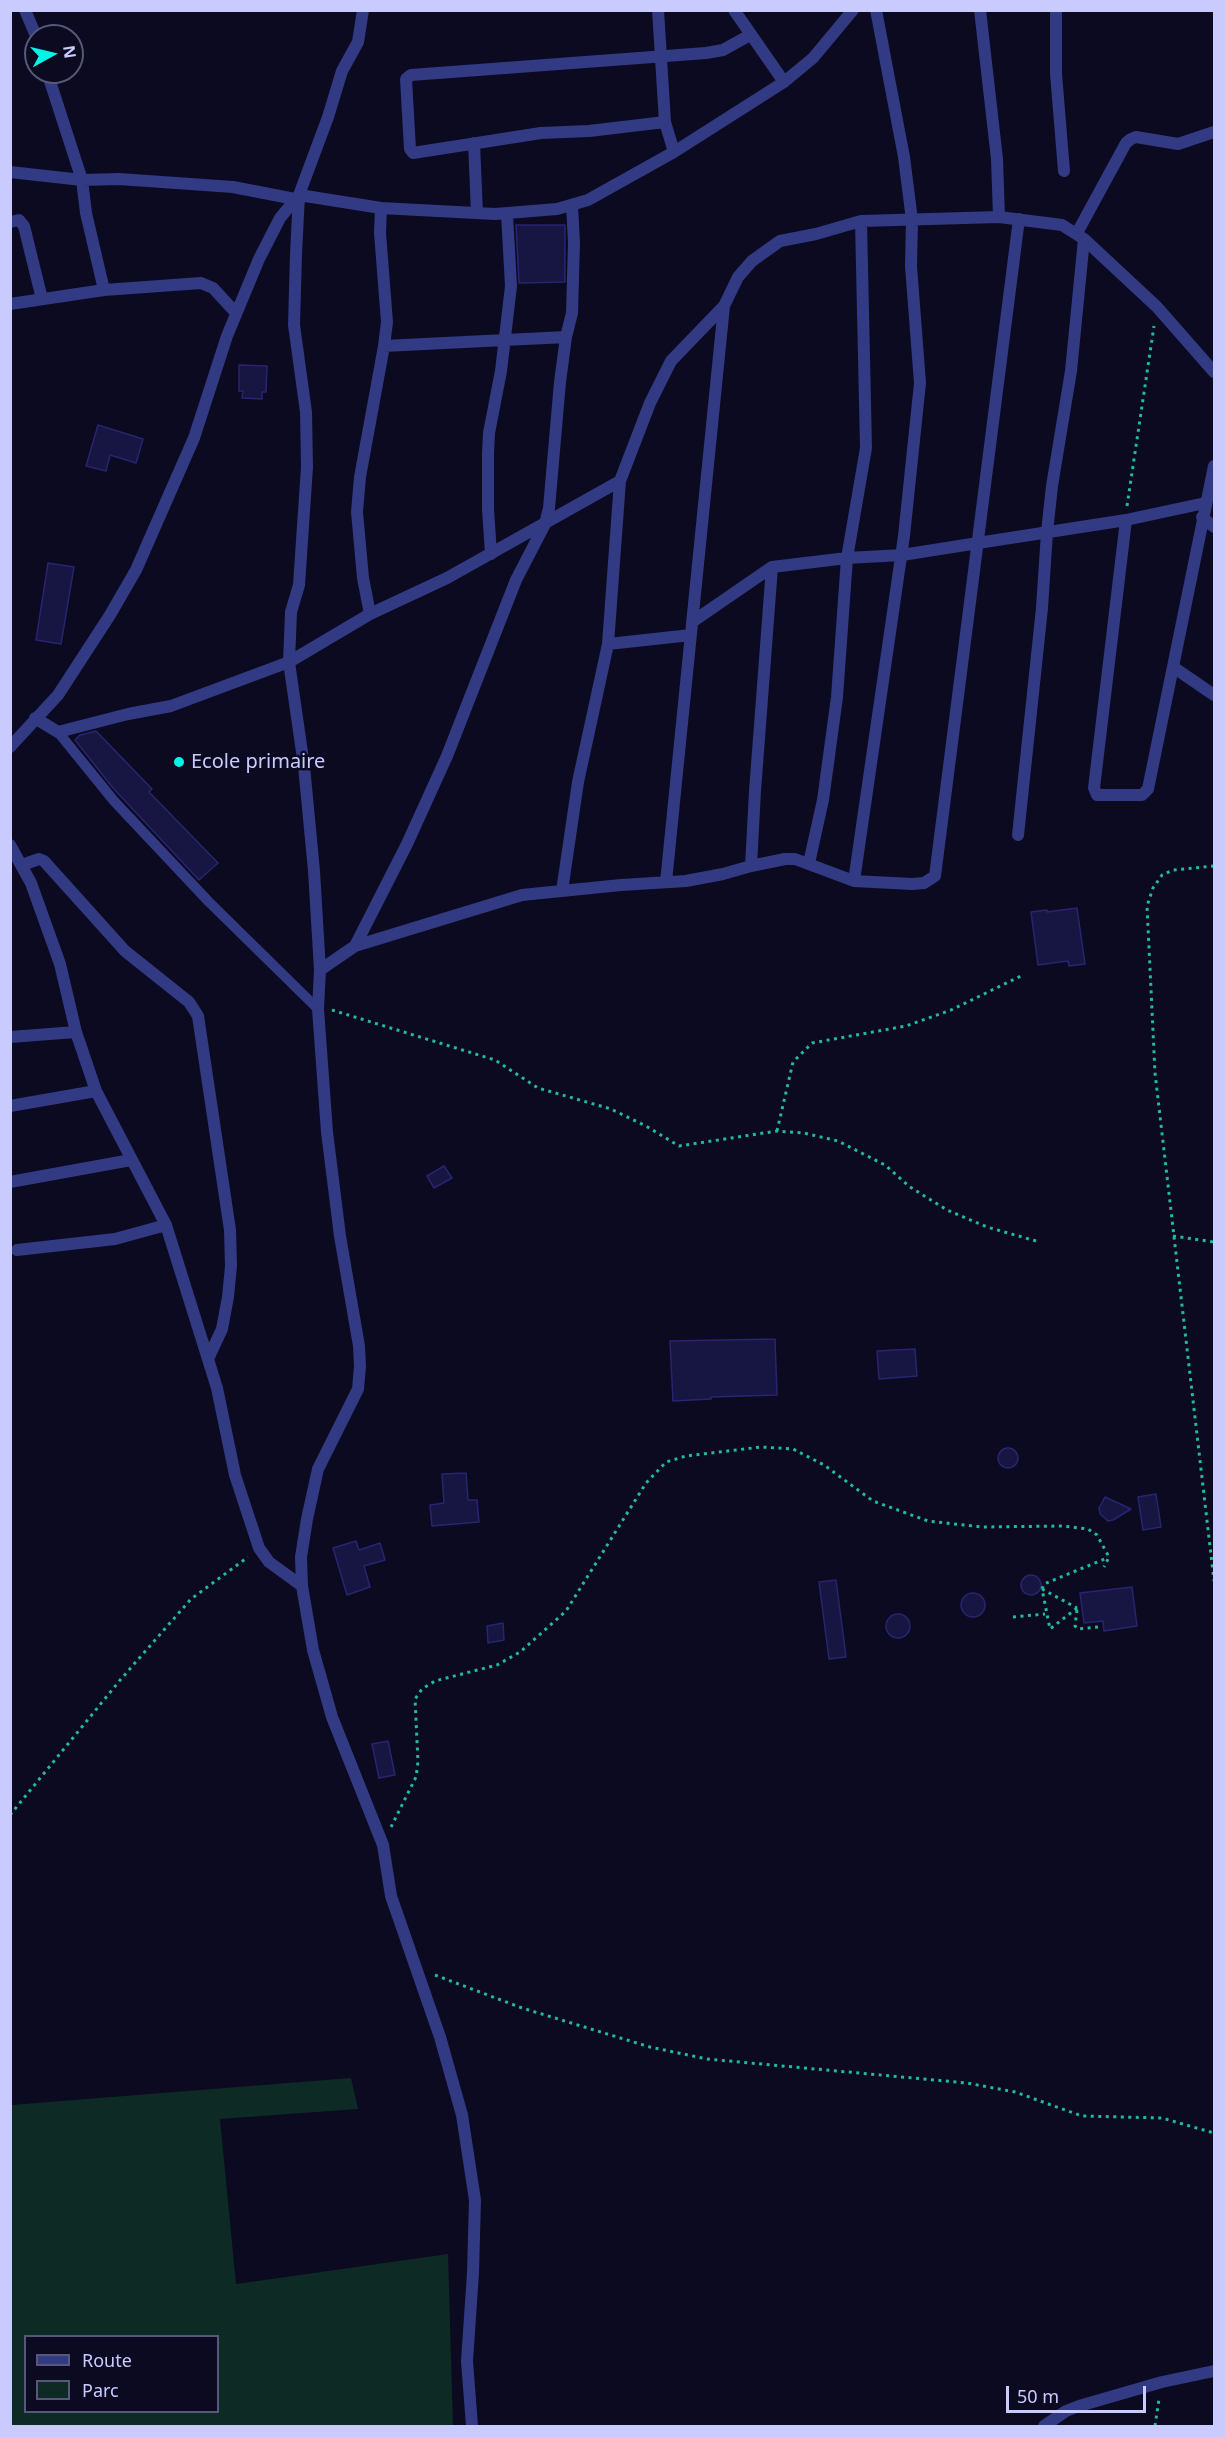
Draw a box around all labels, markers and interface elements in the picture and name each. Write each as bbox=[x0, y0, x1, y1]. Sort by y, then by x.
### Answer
north arrow bbox=[24, 24, 84, 84]
text: N bbox=[58, 44, 82, 60]
place label: Ecole primaire bbox=[191, 750, 325, 774]
marker: Ecole primaire bbox=[172, 755, 186, 769]
legend bbox=[24, 2335, 219, 2413]
text: Route bbox=[82, 2348, 132, 2372]
scale bar bbox=[1009, 2374, 1148, 2412]
text: Parc bbox=[82, 2378, 119, 2402]
text: 50 m bbox=[1017, 2384, 1059, 2408]

